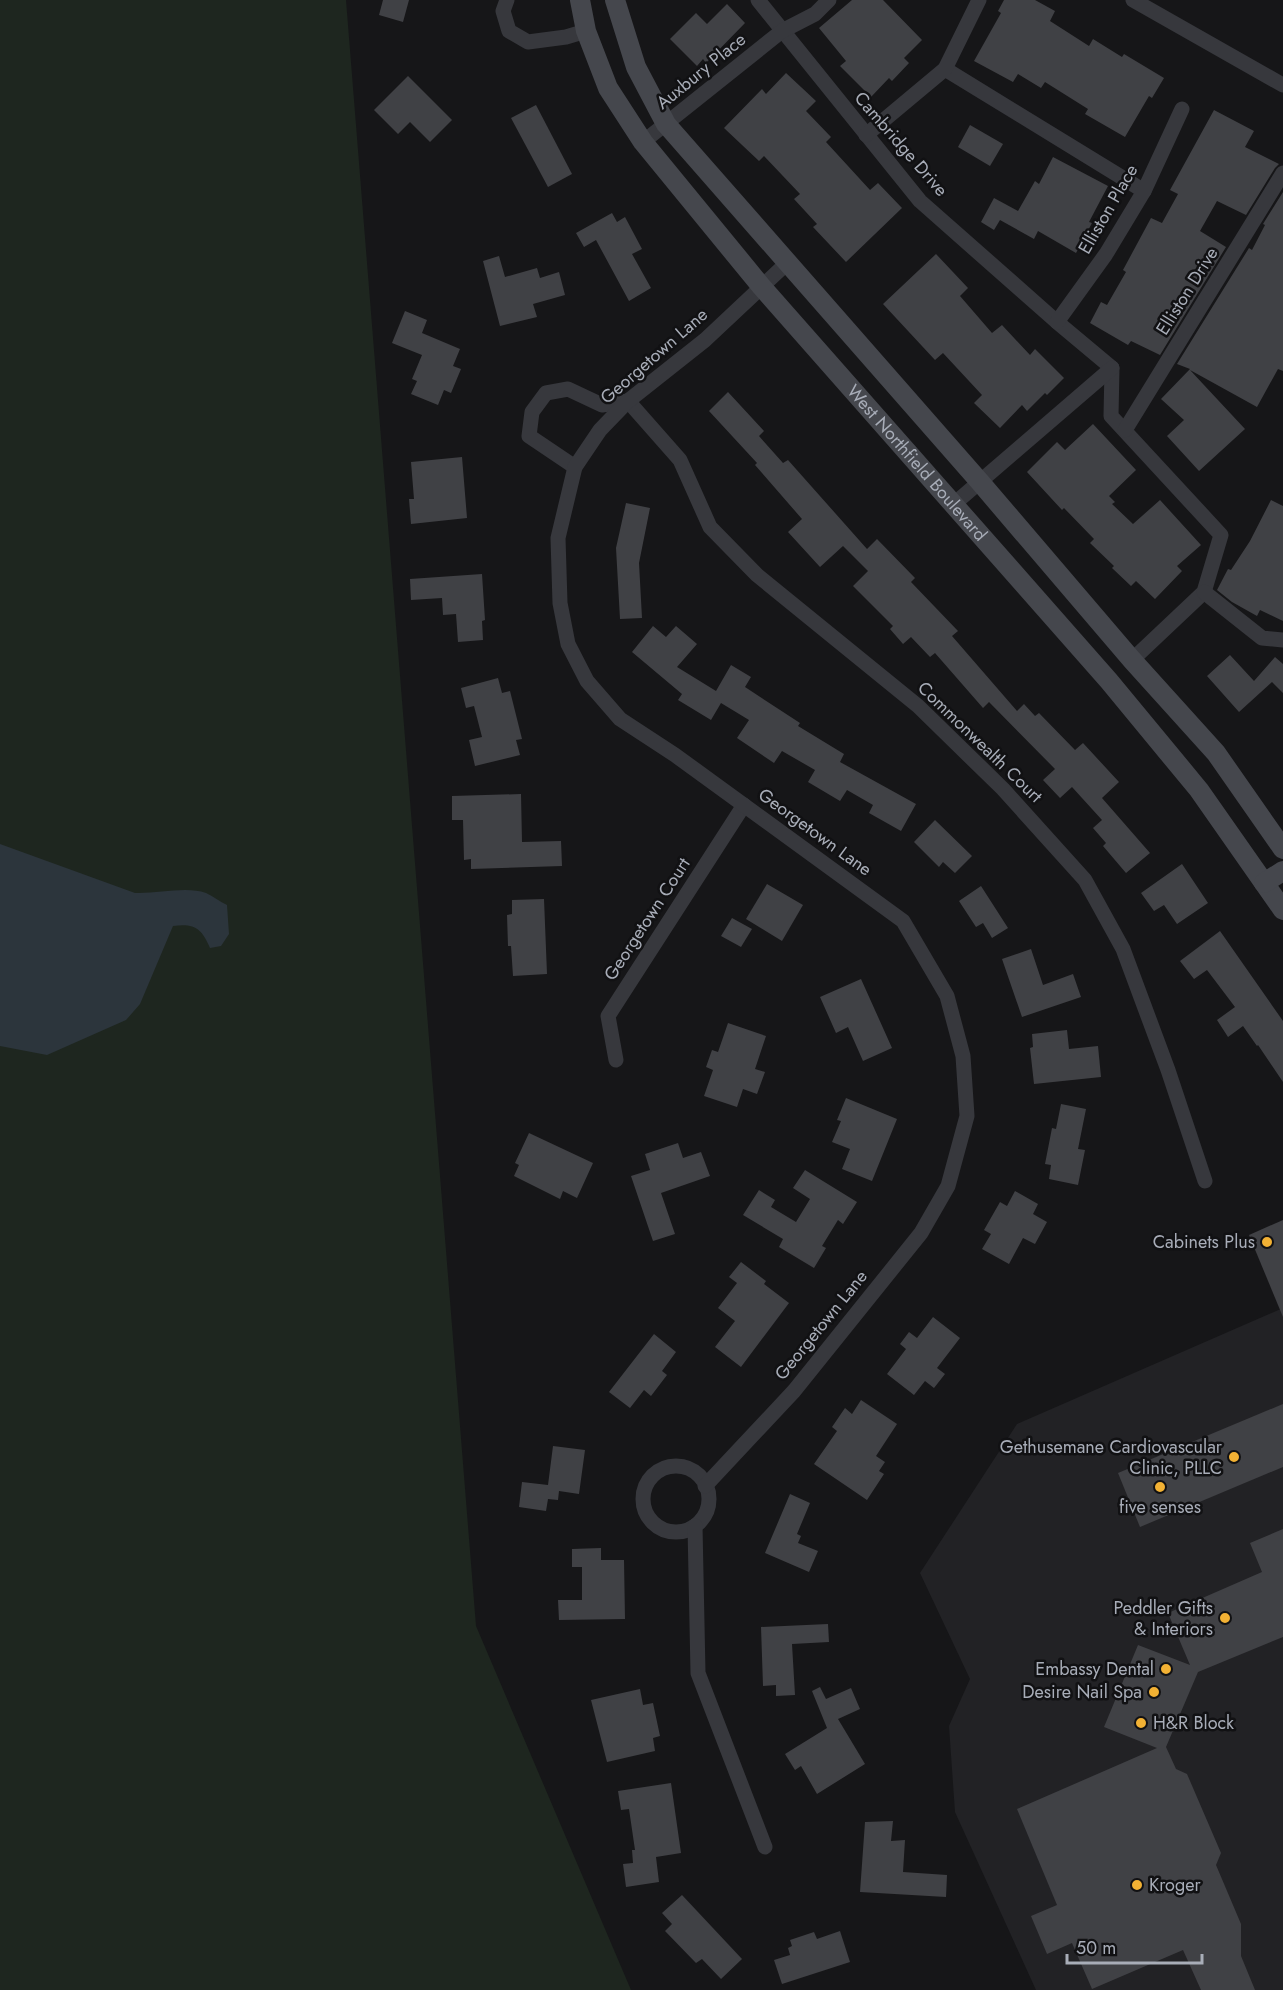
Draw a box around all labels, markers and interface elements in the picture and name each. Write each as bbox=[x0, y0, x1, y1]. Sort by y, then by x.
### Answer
street label: Auxbury Place bbox=[651, 27, 751, 115]
street label: Cambridge Drive bbox=[848, 86, 954, 202]
street label: Elliston Place bbox=[1072, 159, 1144, 259]
street label: Elliston Drive bbox=[1150, 242, 1224, 340]
street label: Georgetown Lane bbox=[595, 302, 713, 410]
street label: West Northfield Boulevard bbox=[841, 379, 993, 547]
street label: Commonwealth Court bbox=[912, 675, 1049, 809]
street label: Georgetown Lane bbox=[753, 782, 877, 882]
street label: Georgetown Court bbox=[598, 852, 697, 985]
place label: Cabinets Plus bbox=[1153, 1229, 1255, 1255]
marker: Cabinets Plus bbox=[1260, 1235, 1274, 1249]
street label: Georgetown Lane bbox=[768, 1264, 874, 1386]
place label: Gethusemane Cardiovascular Clinic, PLLC bbox=[1000, 1434, 1223, 1481]
marker: Gethusemane Cardiovascular Clinic, PLLC bbox=[1227, 1450, 1241, 1464]
marker: five senses bbox=[1153, 1480, 1167, 1494]
place label: five senses bbox=[1119, 1494, 1201, 1520]
place label: Peddler Gifts & Interiors bbox=[1114, 1595, 1213, 1642]
marker: Peddler Gifts & Interiors bbox=[1218, 1611, 1232, 1625]
place label: Embassy Dental bbox=[1035, 1656, 1154, 1682]
marker: Embassy Dental bbox=[1159, 1662, 1173, 1676]
place label: Desire Nail Spa bbox=[1022, 1679, 1142, 1705]
marker: Desire Nail Spa bbox=[1147, 1685, 1161, 1699]
place label: H&R Block bbox=[1153, 1710, 1234, 1736]
marker: H&R Block bbox=[1134, 1716, 1148, 1730]
place label: Kroger bbox=[1149, 1872, 1201, 1898]
marker: Kroger bbox=[1130, 1878, 1144, 1892]
scale bar bbox=[1067, 1927, 1202, 1965]
text: 50 m bbox=[1076, 1935, 1116, 1961]

